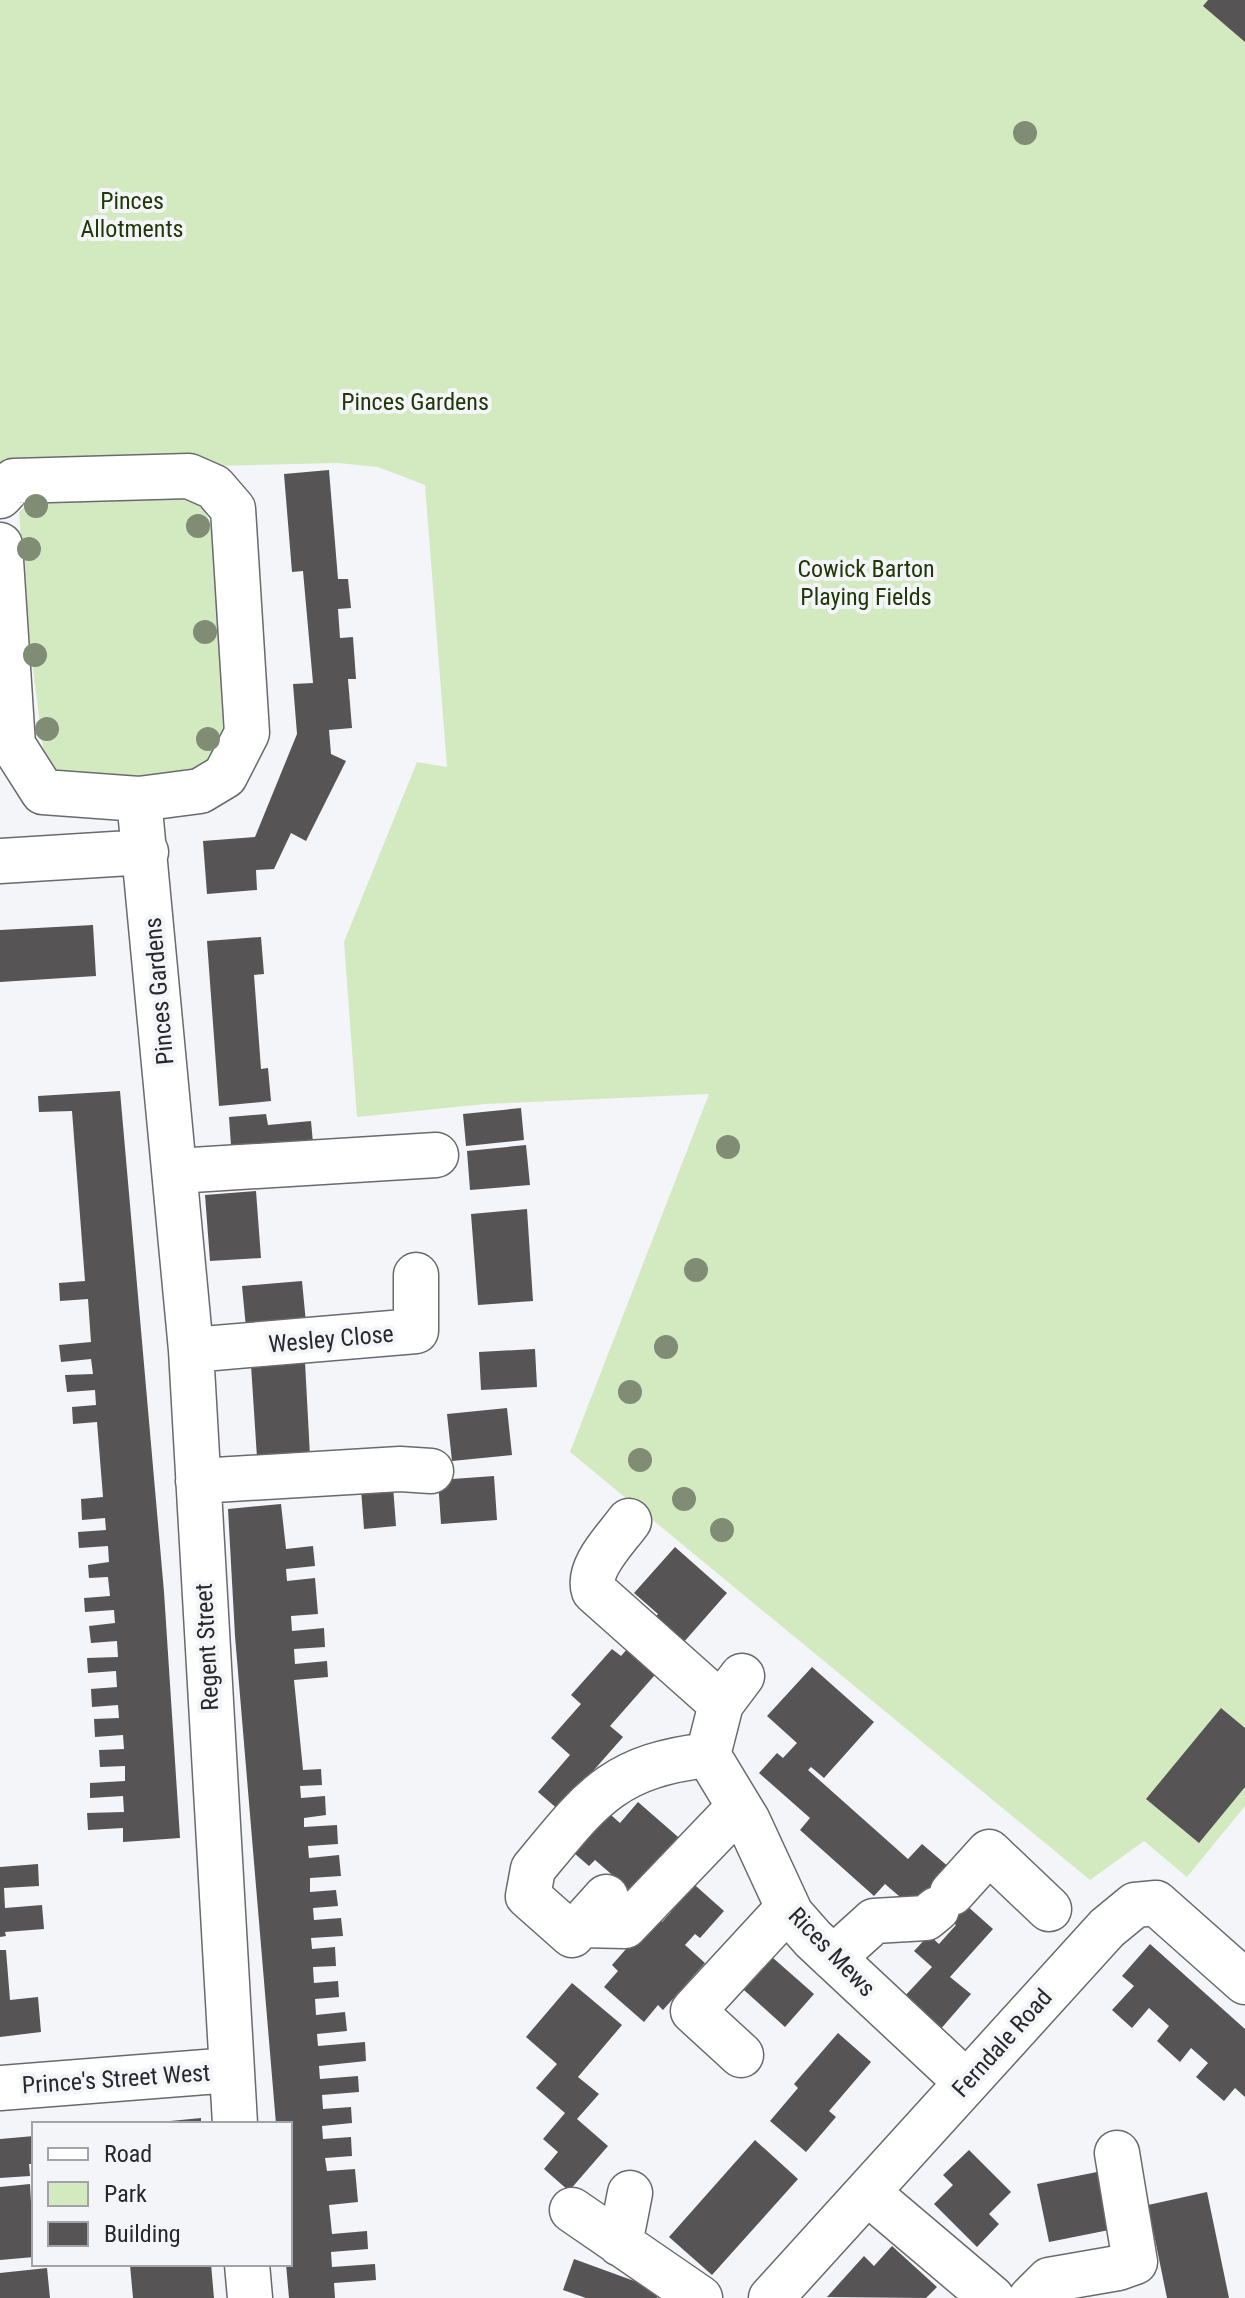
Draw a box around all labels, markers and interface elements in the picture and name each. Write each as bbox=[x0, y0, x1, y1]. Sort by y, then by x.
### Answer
park label: Pinces Allotments bbox=[81, 187, 184, 243]
park label: Pinces Gardens bbox=[341, 388, 489, 416]
park label: Cowick Barton Playing Fields bbox=[797, 555, 935, 611]
street label: Pinces Gardens bbox=[139, 916, 179, 1066]
street label: Wesley Close bbox=[267, 1320, 395, 1358]
street label: Regent Street bbox=[190, 1583, 224, 1711]
street label: Rices Mews bbox=[783, 1902, 881, 2002]
street label: Ferndale Road bbox=[946, 1983, 1058, 2103]
street label: Prince's Street West bbox=[21, 2058, 211, 2100]
legend bbox=[32, 2122, 292, 2266]
text: Road bbox=[104, 2140, 152, 2168]
text: Park bbox=[104, 2180, 147, 2208]
text: Building bbox=[104, 2220, 181, 2248]

